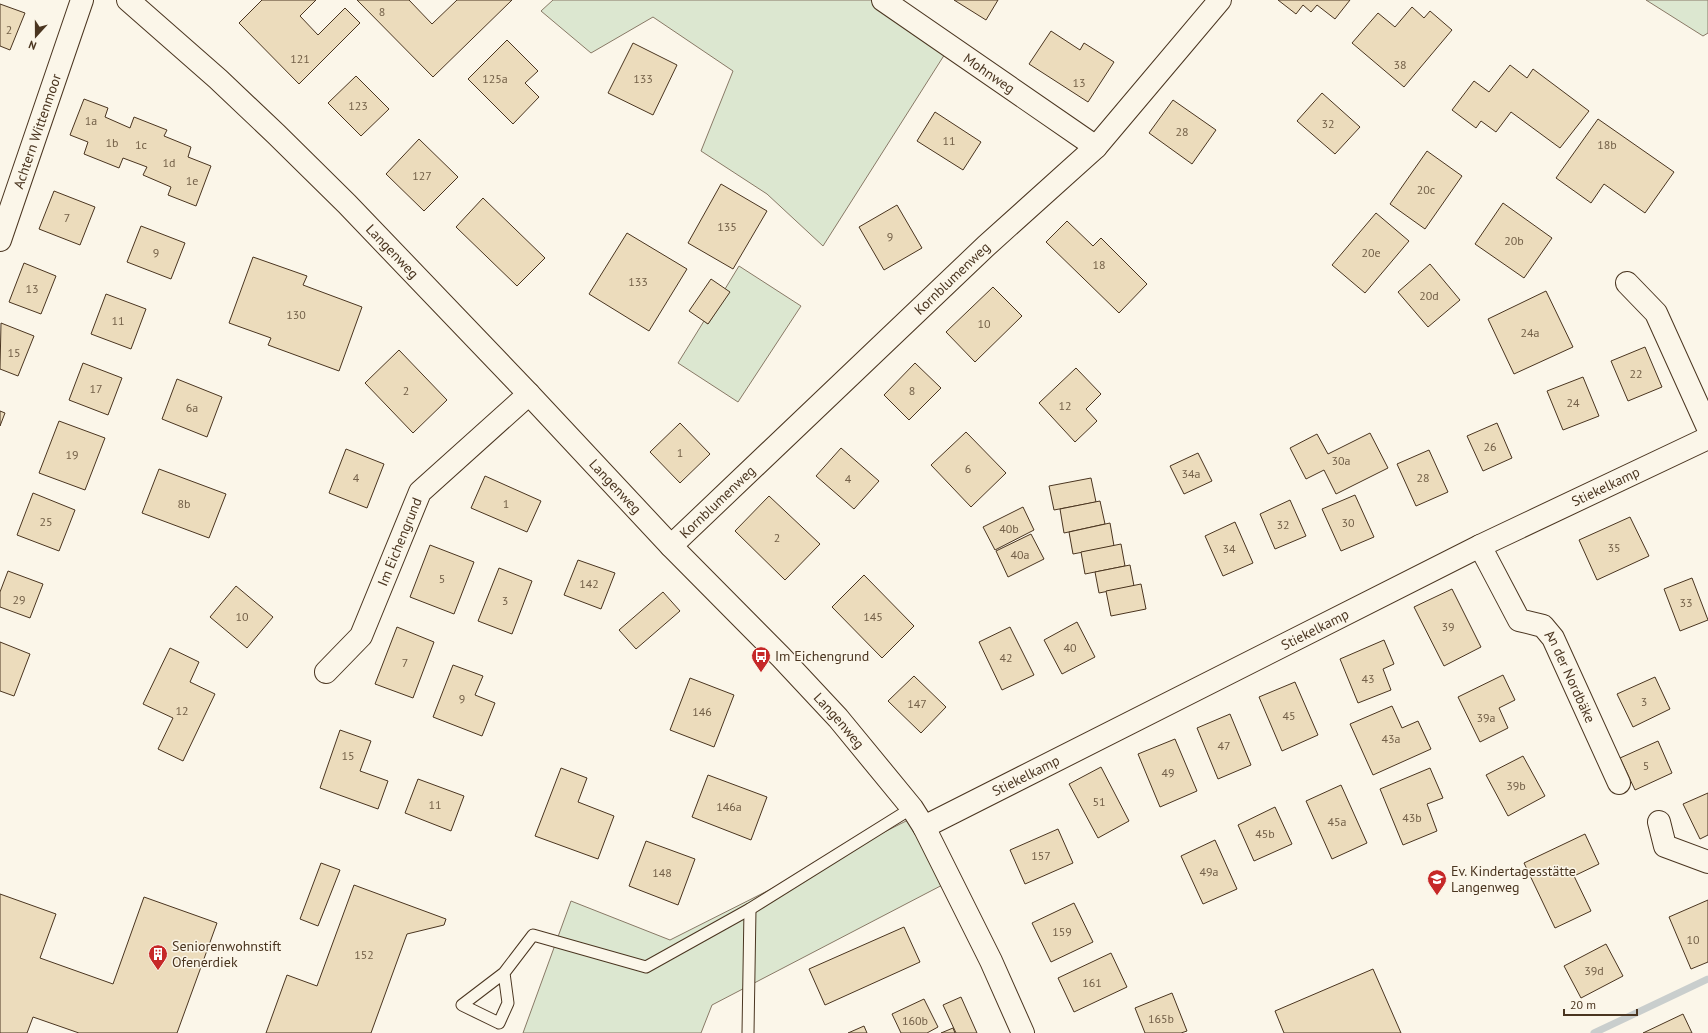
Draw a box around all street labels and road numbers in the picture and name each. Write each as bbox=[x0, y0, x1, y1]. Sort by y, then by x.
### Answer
street label: Mohnweg bbox=[960, 49, 1018, 97]
street label: Achtern Wittenmoor bbox=[9, 71, 65, 191]
street label: Langenweg bbox=[362, 220, 423, 282]
street label: Kornblumenweg bbox=[910, 238, 994, 319]
street label: Langenweg bbox=[585, 455, 645, 518]
street label: Kornblumenweg bbox=[676, 462, 759, 542]
street label: Stiekelkamp bbox=[1569, 463, 1643, 510]
street label: Im Eichengrund bbox=[373, 495, 426, 589]
street label: Stiekelkamp bbox=[1278, 605, 1352, 654]
street label: An der Nordbäke bbox=[1541, 626, 1599, 726]
street label: Langenweg bbox=[810, 689, 868, 752]
street label: Stiekelkamp bbox=[989, 751, 1063, 800]

